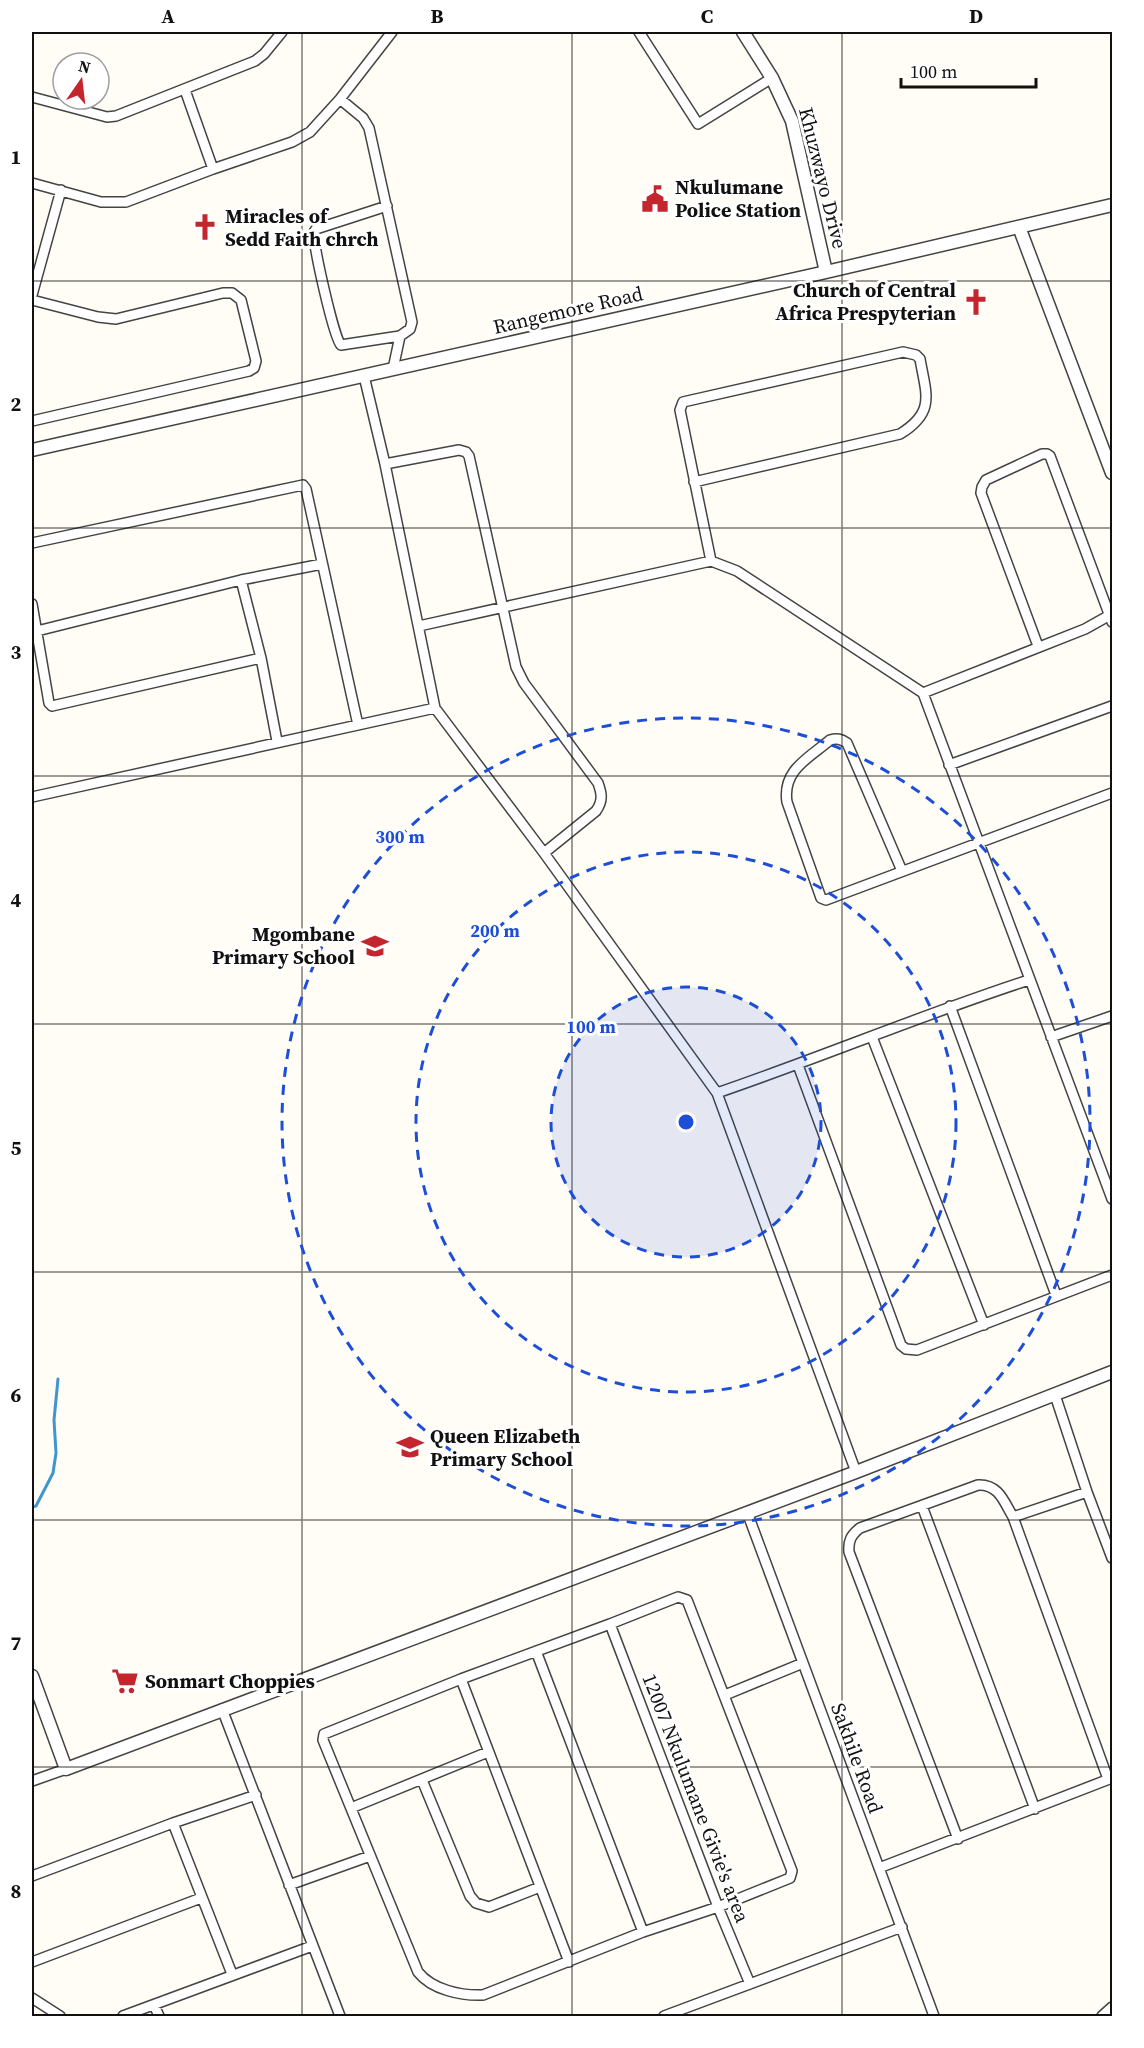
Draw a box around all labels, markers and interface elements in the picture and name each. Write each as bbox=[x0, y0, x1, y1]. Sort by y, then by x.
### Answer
text: A bbox=[161, 2, 175, 30]
text: B bbox=[430, 2, 444, 30]
text: C bbox=[701, 2, 713, 30]
text: D bbox=[969, 2, 983, 30]
north arrow bbox=[51, 51, 111, 111]
scale bar bbox=[901, 51, 1036, 89]
text: N bbox=[76, 54, 93, 79]
text: 100 m bbox=[910, 59, 957, 84]
street label: Khuzwayo Drive bbox=[792, 104, 854, 252]
text: 1 bbox=[11, 143, 21, 171]
place label: Nkulumane Police Station bbox=[675, 173, 801, 224]
public building icon: Nkulumane Police Station bbox=[640, 184, 670, 214]
place label: Miracles of Sedd Faith chrch bbox=[225, 202, 379, 253]
church icon: Miracles of Sedd Faith chrch bbox=[190, 212, 220, 242]
place label: Church of Central Africa Prespyterian bbox=[775, 276, 956, 327]
street label: Rangemore Road bbox=[490, 279, 646, 341]
church icon: Church of Central Africa Prespyterian bbox=[961, 287, 991, 317]
text: 2 bbox=[11, 390, 22, 418]
text: 3 bbox=[11, 638, 22, 666]
text: 300 m bbox=[375, 824, 425, 849]
text: 4 bbox=[11, 886, 22, 914]
text: 200 m bbox=[470, 918, 520, 943]
place label: Mgombane Primary School bbox=[212, 920, 355, 971]
school or university icon: Mgombane Primary School bbox=[360, 931, 390, 961]
text: 100 m bbox=[566, 1014, 616, 1039]
centre of rings bbox=[676, 1112, 696, 1132]
text: 5 bbox=[11, 1134, 22, 1162]
text: 6 bbox=[11, 1381, 22, 1409]
place label: Queen Elizabeth Primary School bbox=[430, 1422, 580, 1473]
school or university icon: Queen Elizabeth Primary School bbox=[395, 1432, 425, 1462]
text: 7 bbox=[11, 1629, 22, 1657]
supermarket icon: Sonmart Choppies bbox=[110, 1666, 140, 1696]
place label: Sonmart Choppies bbox=[145, 1667, 315, 1695]
street label: 12007 Nkulumane Givie's area bbox=[636, 1670, 757, 1927]
street label: Sakhile Road bbox=[824, 1699, 890, 1818]
text: 8 bbox=[11, 1877, 21, 1905]

